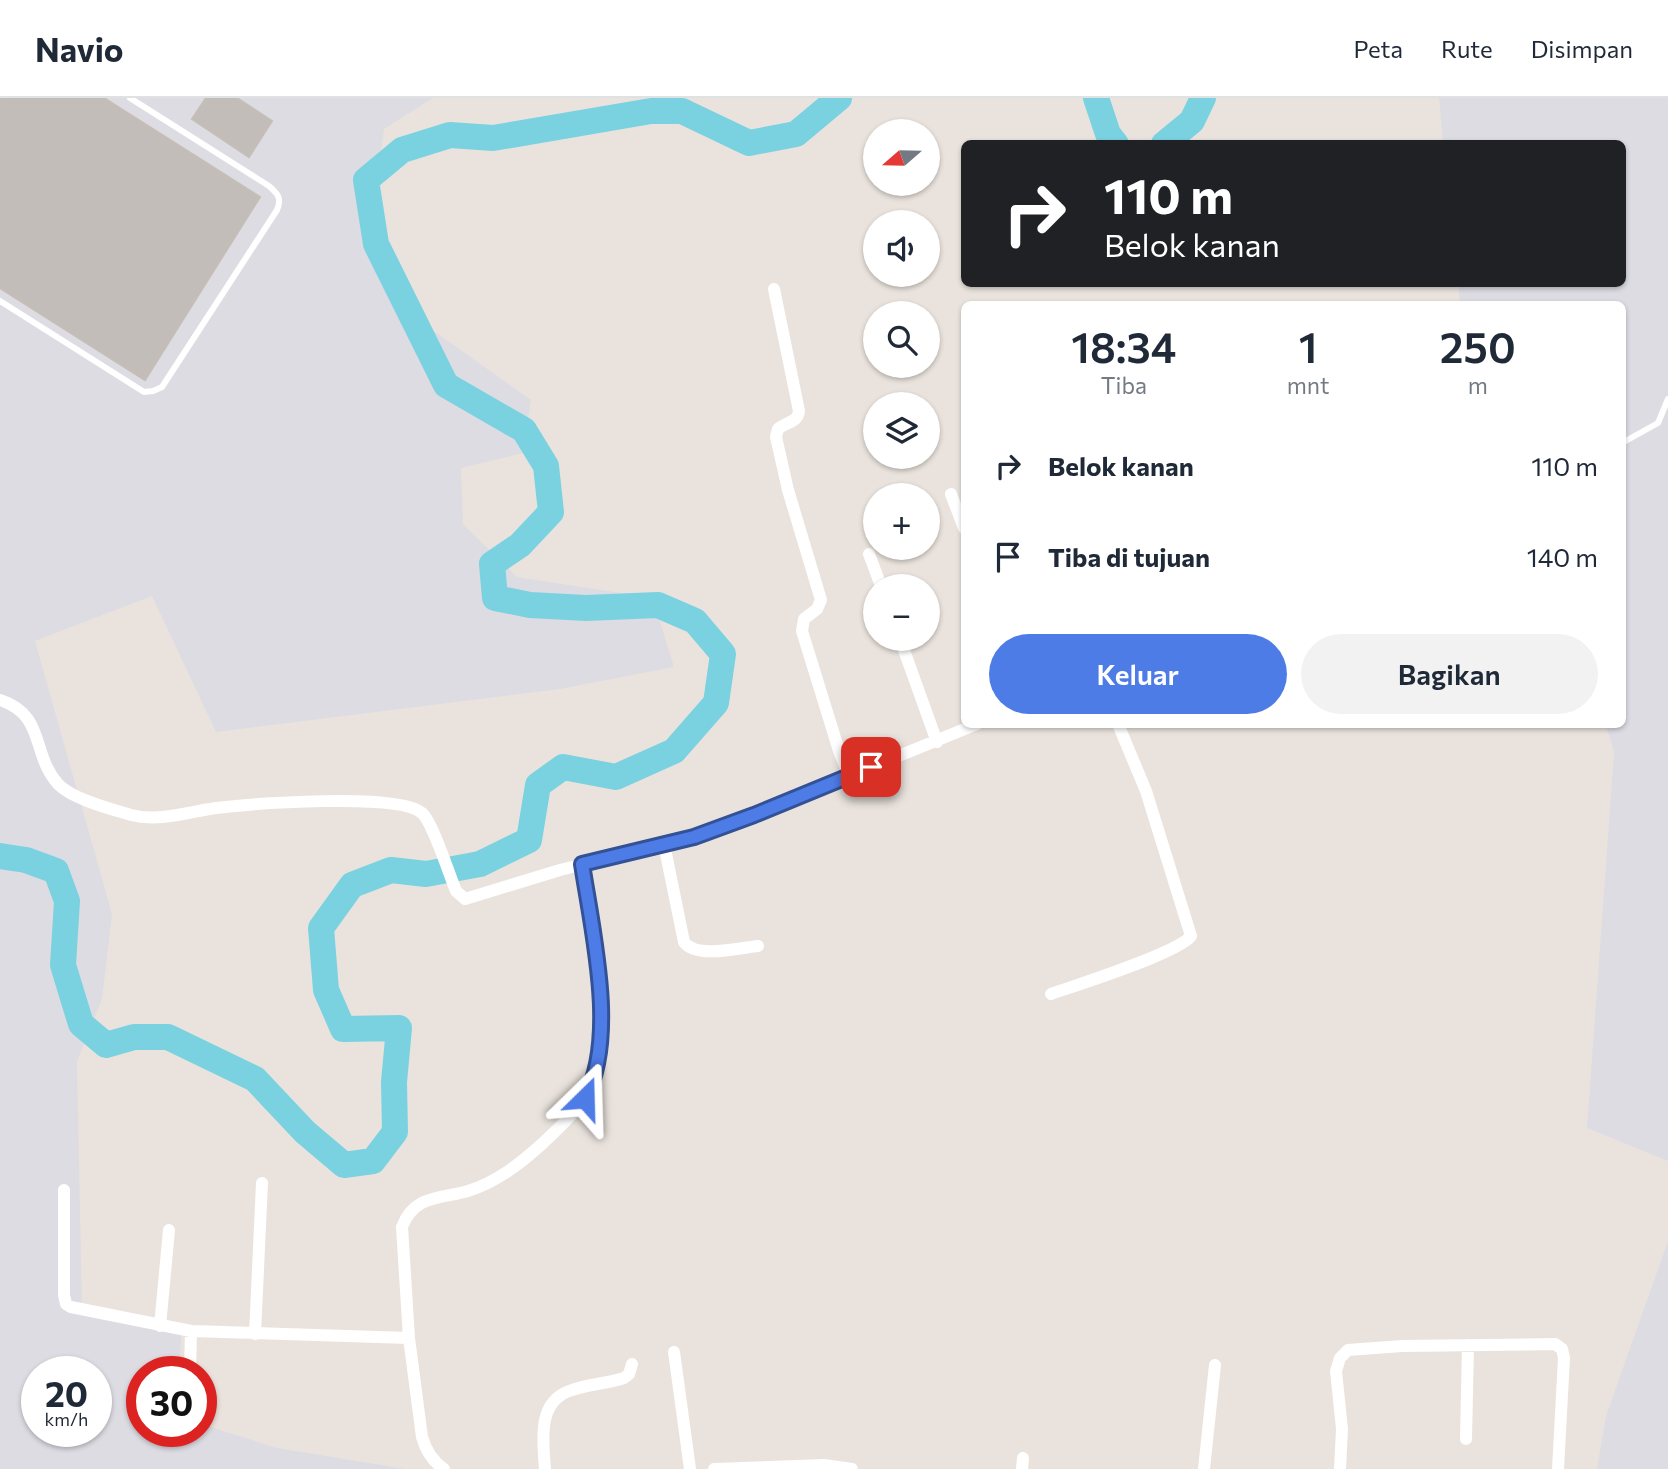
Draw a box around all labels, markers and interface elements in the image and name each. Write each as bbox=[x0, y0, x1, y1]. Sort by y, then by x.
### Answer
text: Navio bbox=[35, 28, 124, 69]
text: Peta bbox=[1353, 34, 1403, 63]
text: Rute bbox=[1441, 34, 1493, 63]
text: Disimpan bbox=[1531, 34, 1633, 63]
north arrow bbox=[863, 119, 940, 196]
map controls bbox=[863, 119, 940, 651]
text: 110 m bbox=[1104, 164, 1233, 224]
icon: right bbox=[989, 168, 1080, 259]
button: sound bbox=[863, 210, 940, 287]
text: Belok kanan bbox=[1104, 224, 1280, 264]
button: search bbox=[863, 301, 940, 378]
text: 18:34 bbox=[1071, 320, 1176, 372]
text: 1 bbox=[1299, 320, 1317, 372]
text: 250 bbox=[1440, 320, 1516, 372]
text: Tiba bbox=[1101, 371, 1147, 399]
text: mnt bbox=[1287, 371, 1329, 399]
text: m bbox=[1468, 371, 1488, 399]
button: layers bbox=[863, 392, 940, 469]
icon: right bbox=[989, 447, 1027, 485]
text: Belok kanan bbox=[1048, 450, 1194, 481]
text: 110 m bbox=[1531, 450, 1598, 481]
button: + bbox=[863, 483, 940, 560]
icon: arrive bbox=[989, 538, 1027, 576]
text: Tiba di tujuan bbox=[1048, 541, 1210, 572]
text: 140 m bbox=[1527, 541, 1598, 572]
button: − bbox=[863, 574, 940, 651]
button: Keluar bbox=[989, 634, 1287, 714]
button: Bagikan bbox=[1301, 634, 1598, 714]
pin bbox=[841, 737, 901, 797]
icon: arrive bbox=[852, 748, 890, 786]
position arrow bbox=[548, 1061, 622, 1135]
speed limit sign: 30 bbox=[126, 1356, 217, 1447]
text: 20 bbox=[45, 1371, 88, 1414]
text: km/h bbox=[45, 1408, 88, 1430]

